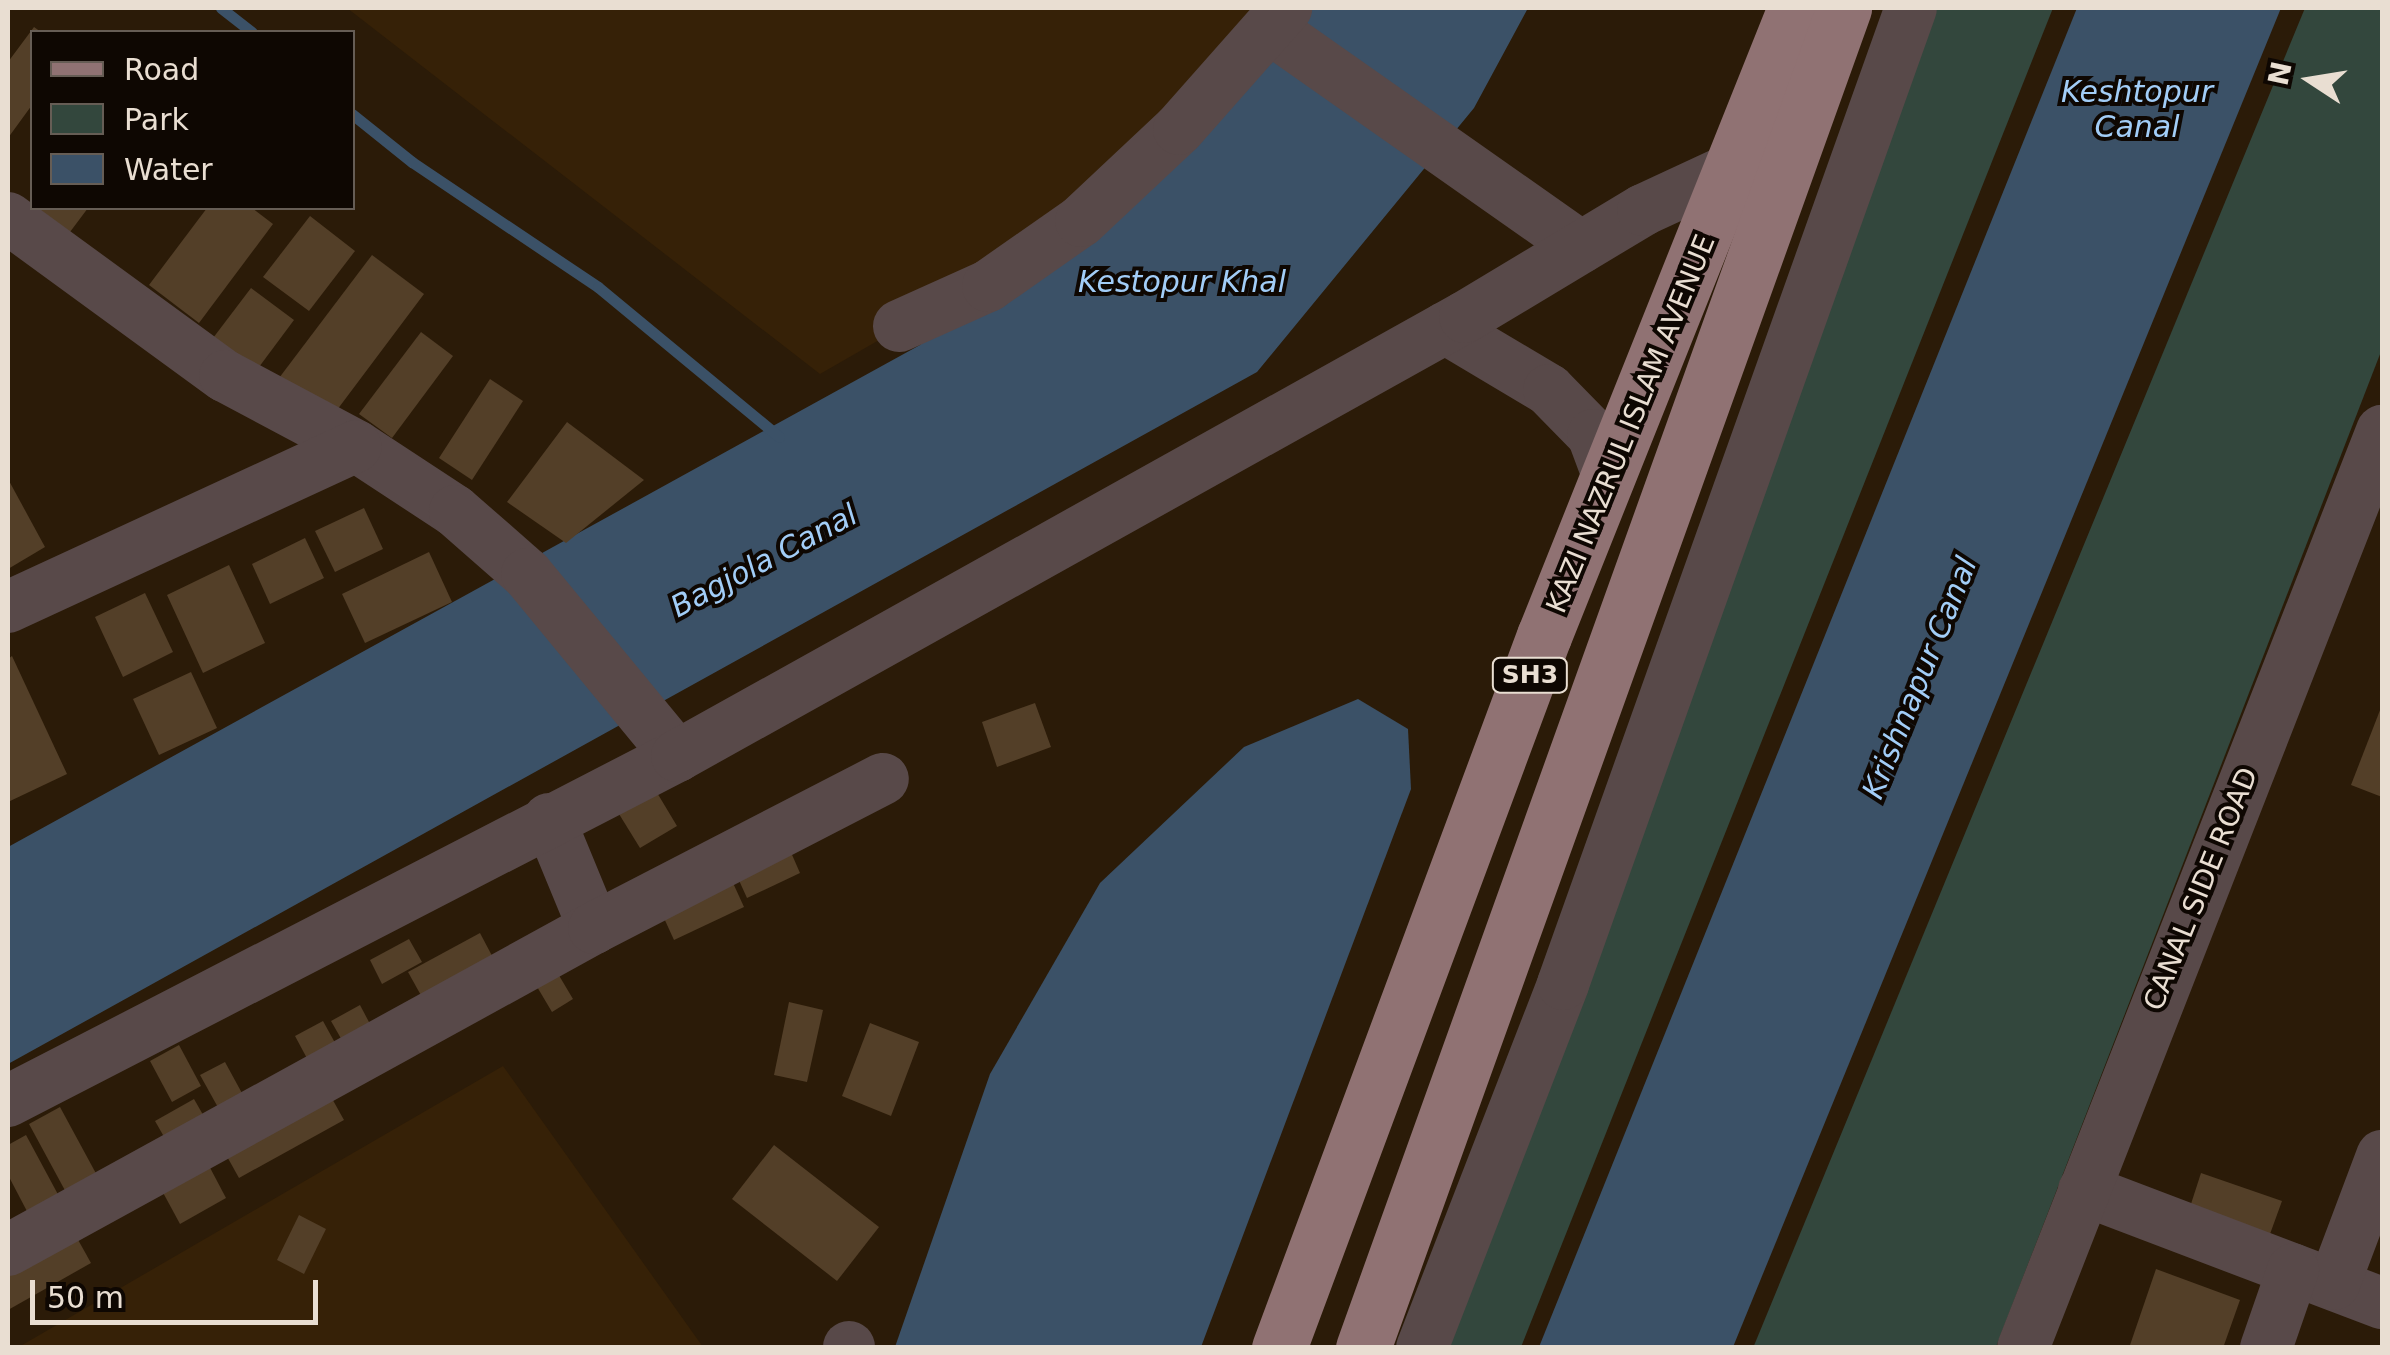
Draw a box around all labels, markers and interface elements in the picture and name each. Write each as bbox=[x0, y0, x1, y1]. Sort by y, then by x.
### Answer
legend bbox=[30, 30, 355, 210]
north arrow bbox=[2260, 30, 2360, 130]
text: Road bbox=[124, 52, 199, 87]
text: N bbox=[2262, 59, 2299, 89]
water label: Keshtopur Canal bbox=[2061, 74, 2213, 144]
text: Park bbox=[124, 102, 189, 137]
text: Water bbox=[124, 152, 213, 187]
street label: KAZI NAZRUL ISLAM AVENUE bbox=[1540, 230, 1722, 618]
water label: Kestopur Khal bbox=[1078, 264, 1286, 300]
water label: Bagjola Canal bbox=[665, 497, 863, 625]
water label: Krishnapur Canal bbox=[1855, 552, 1985, 804]
road number: SH3 bbox=[1490, 655, 1570, 695]
street label: CANAL SIDE ROAD bbox=[2137, 763, 2265, 1015]
scale bar bbox=[35, 1260, 322, 1322]
text: 50 m bbox=[47, 1280, 124, 1315]

